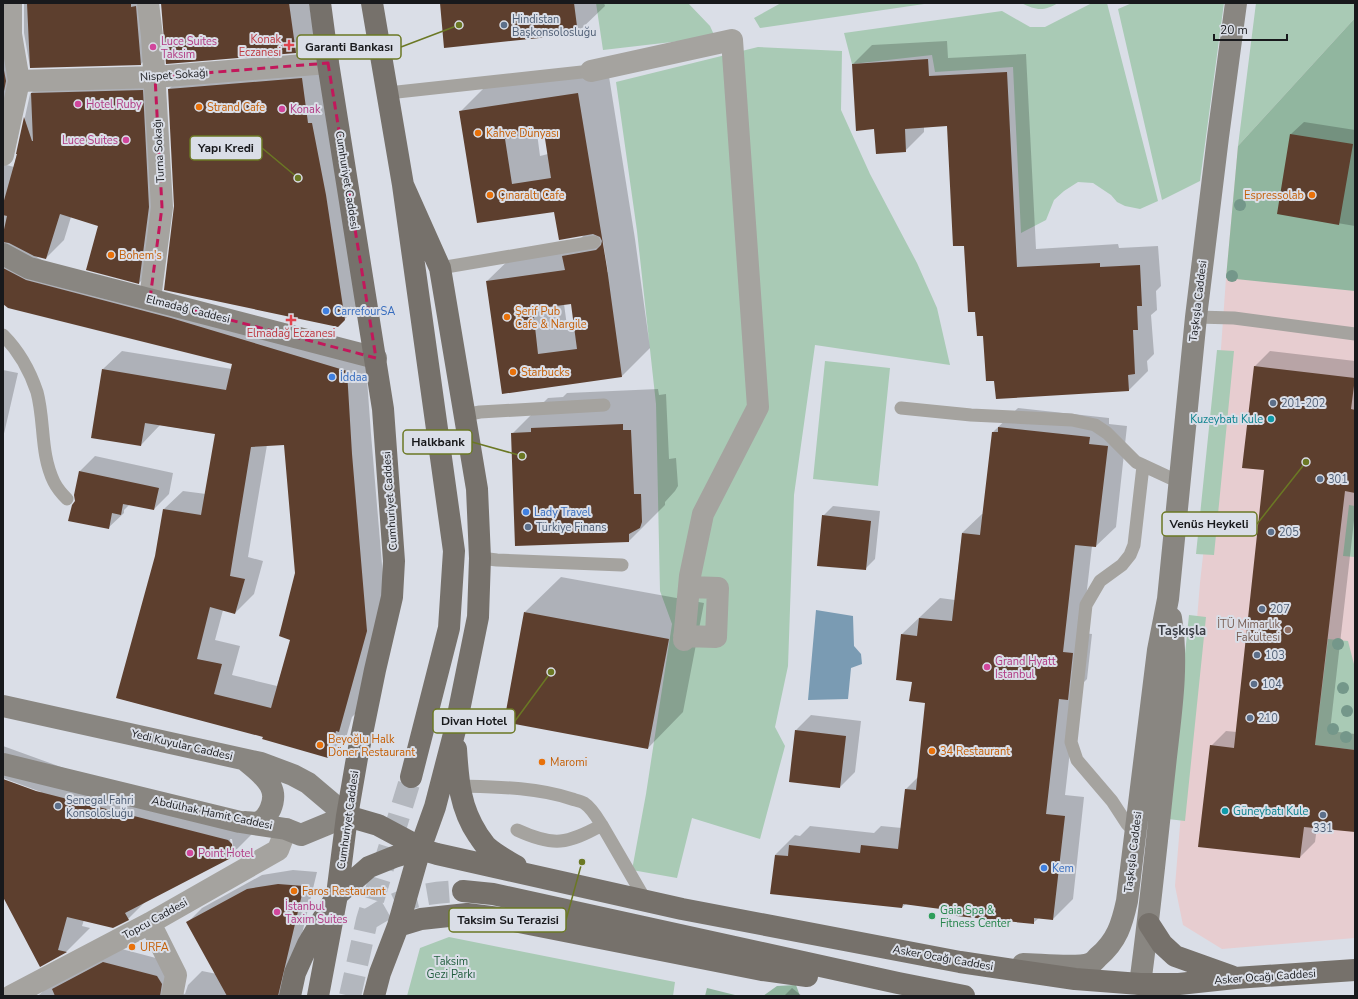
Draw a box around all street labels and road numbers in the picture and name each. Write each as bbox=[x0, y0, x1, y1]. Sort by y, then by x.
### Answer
street label: Nispet Sokağı bbox=[140, 65, 208, 85]
street label: Turna Sokağı bbox=[150, 119, 168, 183]
street label: Cumhuriyet Caddesi bbox=[332, 130, 362, 230]
street label: Taşkışla Caddesi bbox=[1186, 260, 1210, 342]
street label: Elmadağ Caddesi bbox=[144, 291, 232, 327]
street label: Cumhuriyet Caddesi bbox=[379, 451, 401, 551]
street label: Yedi Kuyular Caddesi bbox=[129, 726, 234, 764]
street label: Cumhuriyet Caddesi bbox=[334, 770, 362, 870]
street label: Abdülhak Hamit Caddesi bbox=[150, 793, 274, 833]
street label: Taşkışla Caddesi bbox=[1121, 811, 1145, 893]
street label: Topcu Caddesi bbox=[120, 895, 190, 943]
street label: Asker Ocağı Caddesi bbox=[892, 942, 994, 974]
street label: Asker Ocağı Caddesi bbox=[1214, 966, 1316, 988]

